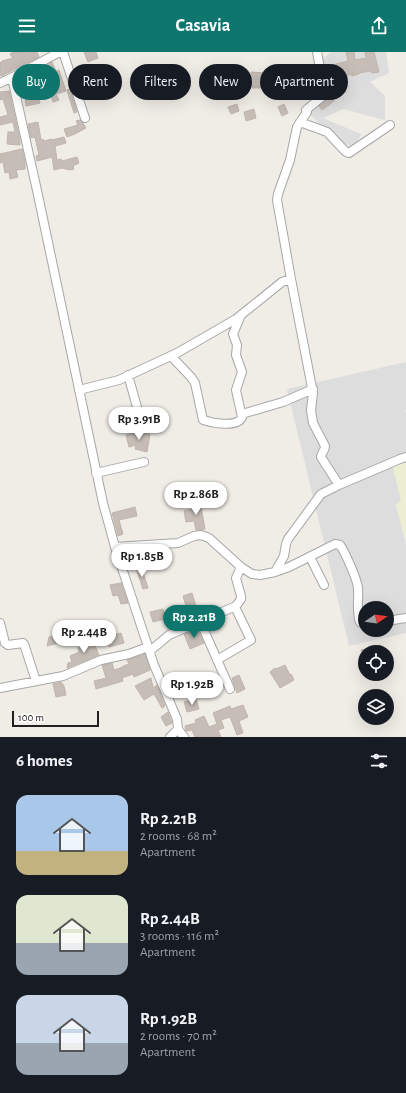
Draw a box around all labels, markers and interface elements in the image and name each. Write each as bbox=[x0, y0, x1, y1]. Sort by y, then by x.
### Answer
icon: menu bbox=[16, 15, 38, 37]
icon: share bbox=[368, 15, 390, 37]
text: Casavia bbox=[176, 17, 230, 35]
chip: Buy bbox=[12, 64, 60, 100]
chip: Rent bbox=[68, 64, 122, 100]
chip: Filters bbox=[130, 64, 191, 100]
chip: New bbox=[199, 64, 252, 100]
chip: Apartment bbox=[260, 64, 348, 100]
pin: Rp 3.91B bbox=[98, 407, 180, 441]
text: Rp 3.91B bbox=[117, 413, 161, 426]
pin: Rp 2.86B bbox=[155, 482, 237, 516]
text: Rp 2.86B bbox=[173, 488, 219, 501]
pin: Rp 1.85B bbox=[101, 544, 183, 578]
text: Rp 1.85B bbox=[120, 550, 164, 563]
north arrow bbox=[358, 601, 394, 637]
map controls bbox=[358, 601, 394, 725]
pin: Rp 2.21B bbox=[153, 605, 235, 639]
text: Rp 2.21B bbox=[172, 611, 216, 624]
pin: Rp 2.44B bbox=[43, 620, 125, 654]
text: Rp 2.44B bbox=[61, 626, 107, 639]
button: locate bbox=[358, 645, 394, 681]
pin: Rp 1.92B bbox=[151, 672, 233, 706]
text: Rp 1.92B bbox=[170, 678, 214, 691]
button: layers bbox=[358, 689, 394, 725]
scale bar bbox=[12, 709, 99, 728]
text: 100 m bbox=[18, 712, 44, 723]
icon: filters bbox=[368, 750, 390, 772]
text: 6 homes bbox=[16, 752, 72, 769]
text: Rp 2.21B bbox=[140, 810, 197, 827]
icon: home bbox=[48, 811, 96, 859]
text: 2 rooms · 68 m² bbox=[140, 830, 217, 843]
text: Apartment bbox=[140, 846, 195, 859]
text: Rp 2.44B bbox=[140, 910, 200, 927]
icon: home bbox=[48, 911, 96, 959]
text: 3 rooms · 116 m² bbox=[140, 930, 219, 943]
text: Apartment bbox=[140, 946, 195, 959]
text: Rp 1.92B bbox=[140, 1010, 197, 1027]
icon: home bbox=[48, 1011, 96, 1059]
text: 2 rooms · 70 m² bbox=[140, 1030, 217, 1043]
text: Apartment bbox=[140, 1046, 195, 1059]

